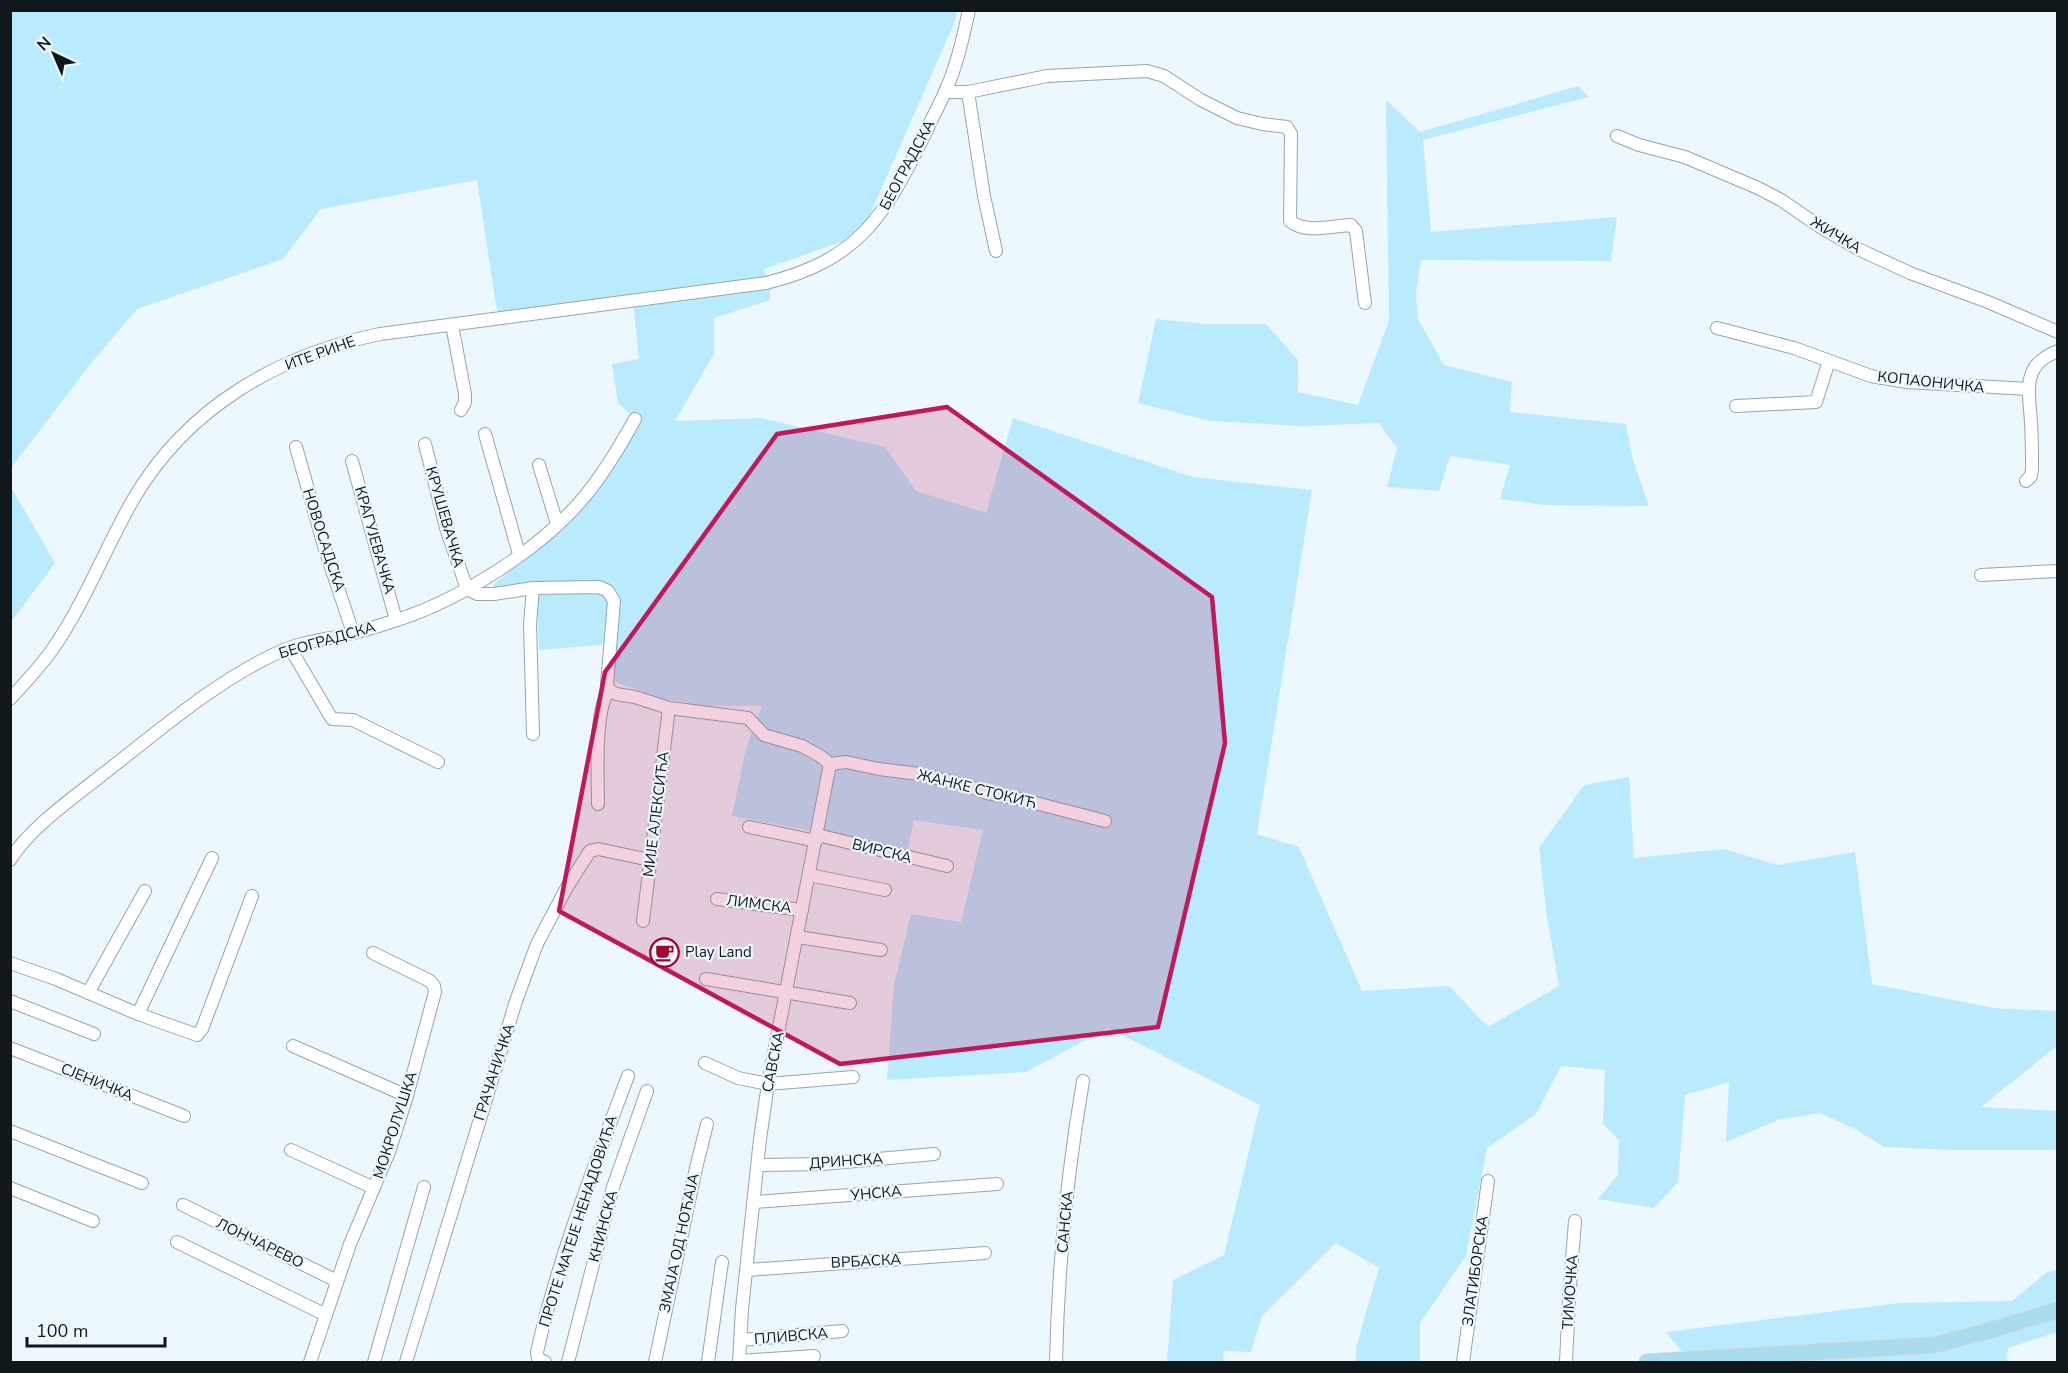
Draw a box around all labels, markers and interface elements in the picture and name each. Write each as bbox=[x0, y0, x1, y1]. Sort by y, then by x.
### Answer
north arrow bbox=[24, 24, 84, 84]
text: N bbox=[32, 32, 56, 56]
street label: БЕОГРАДСКА bbox=[875, 116, 939, 214]
street label: ЖИЧКА bbox=[1807, 212, 1865, 258]
street label: ИТЕ РИНЕ bbox=[282, 331, 358, 375]
street label: КОПАОНИЧКА bbox=[1877, 366, 1986, 398]
street label: КРУШЕВАЧКА bbox=[421, 464, 469, 570]
street label: КРАГУЈЕВАЧКА bbox=[350, 484, 400, 596]
street label: НОВОСАДСКА bbox=[298, 486, 350, 594]
street label: БЕОГРАДСКА bbox=[276, 617, 378, 663]
street label: МИЈЕ АЛЕКСИЋА bbox=[638, 750, 674, 878]
street label: ЖАНКЕ СТОКИЋ bbox=[915, 765, 1039, 813]
street label: ВИРСКА bbox=[850, 834, 914, 868]
street label: ЛИМСКА bbox=[725, 890, 793, 918]
cafe icon: Play Land bbox=[648, 936, 680, 968]
place label: Play Land bbox=[685, 942, 752, 962]
street label: ГРАЧАНИЧКА bbox=[469, 1021, 519, 1123]
street label: САВСКА bbox=[757, 1030, 789, 1094]
street label: СЈЕНИЧКА bbox=[58, 1058, 136, 1106]
street label: МОКРОЛУШКА bbox=[368, 1069, 422, 1181]
street label: ПРОТЕ МАТЕЈЕ НЕНАДОВИЋА bbox=[534, 1112, 622, 1329]
street label: ДРИНСКА bbox=[808, 1148, 884, 1174]
street label: ЗМАЈА ОД НОЋАЈА bbox=[654, 1171, 704, 1315]
street label: УНСКА bbox=[849, 1181, 903, 1205]
street label: КНИНСКА bbox=[584, 1188, 622, 1264]
street label: САНСКА bbox=[1052, 1190, 1078, 1254]
street label: ЛОНЧАРЕВО bbox=[213, 1213, 307, 1273]
street label: ЗЛАТИБОРСКА bbox=[1457, 1214, 1493, 1328]
street label: ВРБАСКА bbox=[830, 1249, 902, 1273]
street label: ТИМОЧКА bbox=[1557, 1254, 1583, 1330]
scale bar bbox=[27, 1310, 165, 1348]
text: 100 m bbox=[36, 1319, 88, 1343]
street label: ПЛИВСКА bbox=[753, 1323, 829, 1349]

